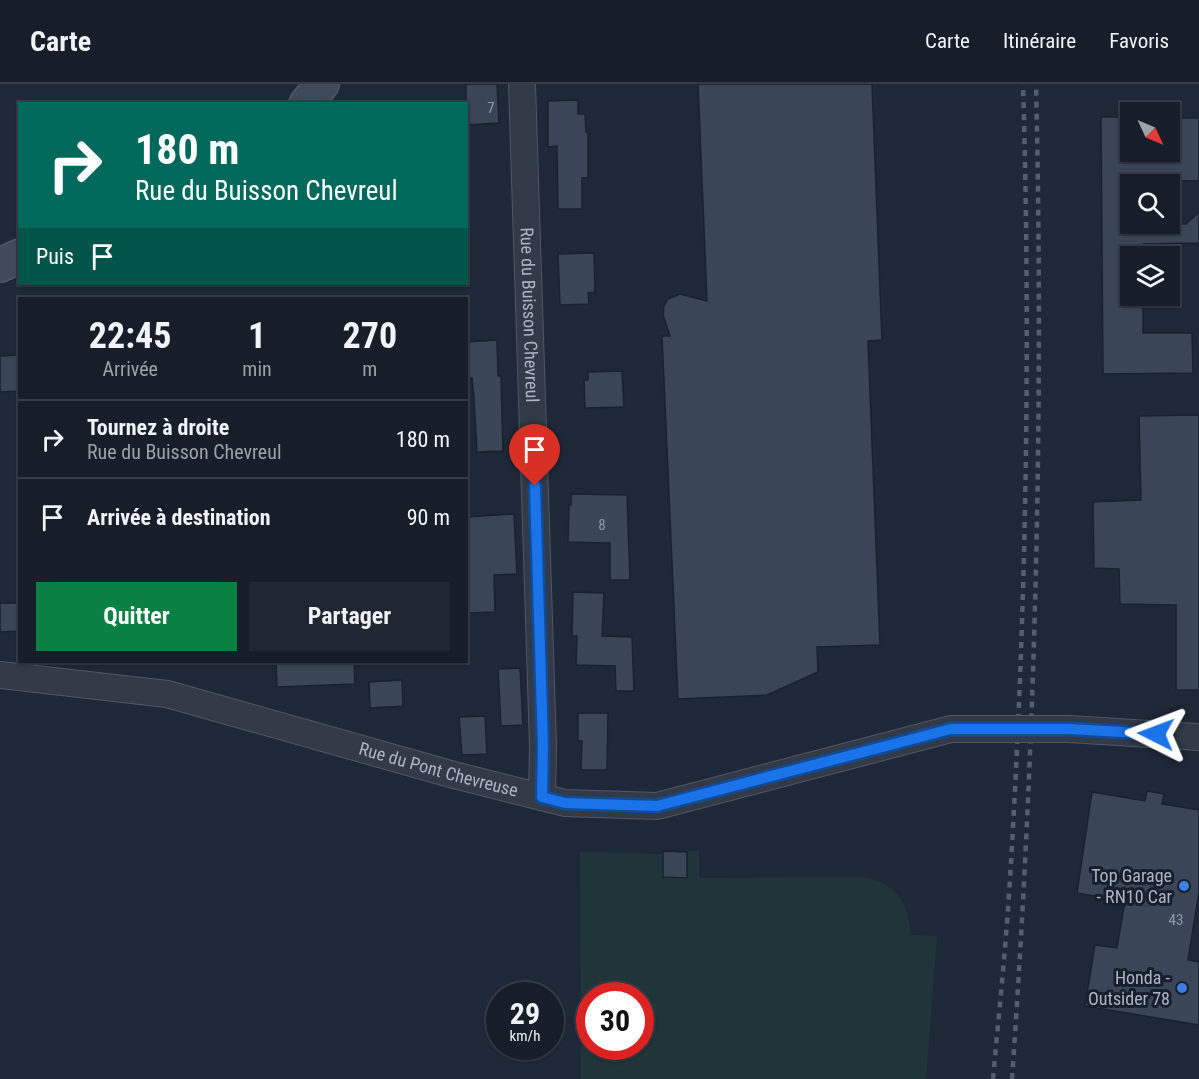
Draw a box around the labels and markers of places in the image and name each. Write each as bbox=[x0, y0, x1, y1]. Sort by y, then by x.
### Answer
pin bbox=[509, 424, 560, 486]
place label: Top Garage - RN10 Car bbox=[1091, 865, 1173, 907]
marker: Top Garage - RN10 Car bbox=[1177, 879, 1191, 893]
place label: Honda - Outsider 78 bbox=[1088, 967, 1171, 1009]
marker: Honda - Outsider 78 bbox=[1175, 981, 1189, 995]

